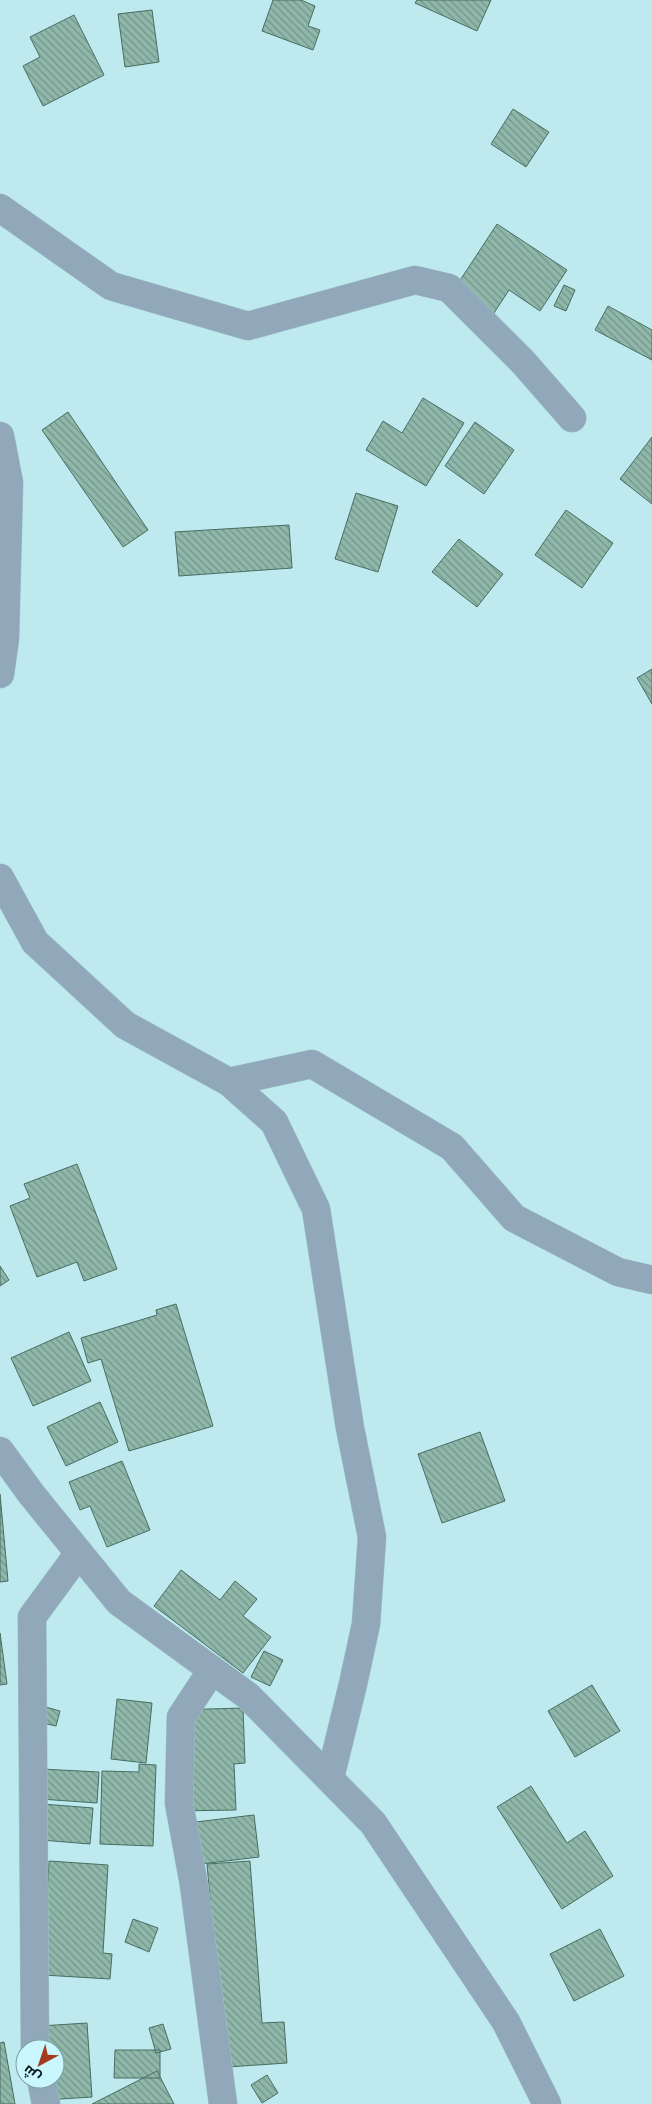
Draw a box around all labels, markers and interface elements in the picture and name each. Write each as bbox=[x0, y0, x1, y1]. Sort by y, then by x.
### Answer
north arrow bbox=[15, 2039, 65, 2089]
text: ش bbox=[19, 2061, 44, 2087]

